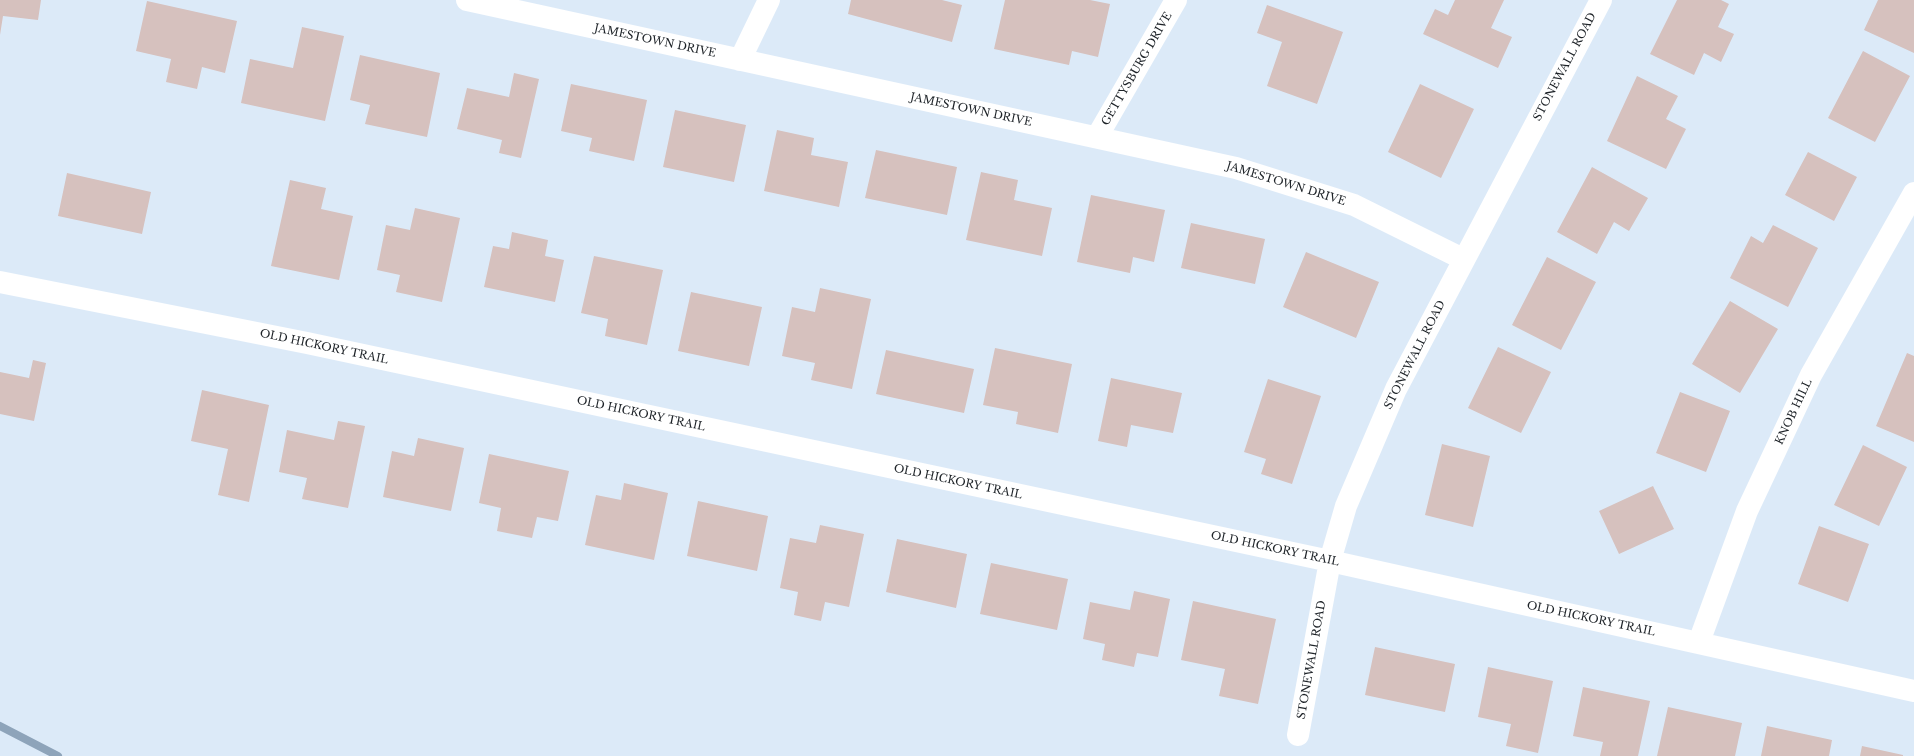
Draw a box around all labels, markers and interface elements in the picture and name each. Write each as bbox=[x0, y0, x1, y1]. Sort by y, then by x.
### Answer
street label: GETTYSBURG DRIVE bbox=[1099, 10, 1175, 128]
street label: STONEWALL ROAD bbox=[1531, 11, 1599, 123]
street label: JAMESTOWN DRIVE bbox=[593, 22, 717, 60]
street label: JAMESTOWN DRIVE bbox=[909, 91, 1033, 129]
street label: JAMESTOWN DRIVE bbox=[1225, 160, 1347, 208]
street label: STONEWALL ROAD bbox=[1382, 298, 1448, 412]
street label: OLD HICKORY TRAIL bbox=[259, 327, 389, 367]
street label: KNOB HILL bbox=[1773, 377, 1815, 447]
street label: OLD HICKORY TRAIL bbox=[576, 394, 706, 434]
street label: OLD HICKORY TRAIL bbox=[893, 462, 1023, 502]
street label: OLD HICKORY TRAIL bbox=[1210, 529, 1340, 569]
street label: OLD HICKORY TRAIL bbox=[1526, 599, 1656, 639]
street label: STONEWALL ROAD bbox=[1295, 600, 1329, 720]

